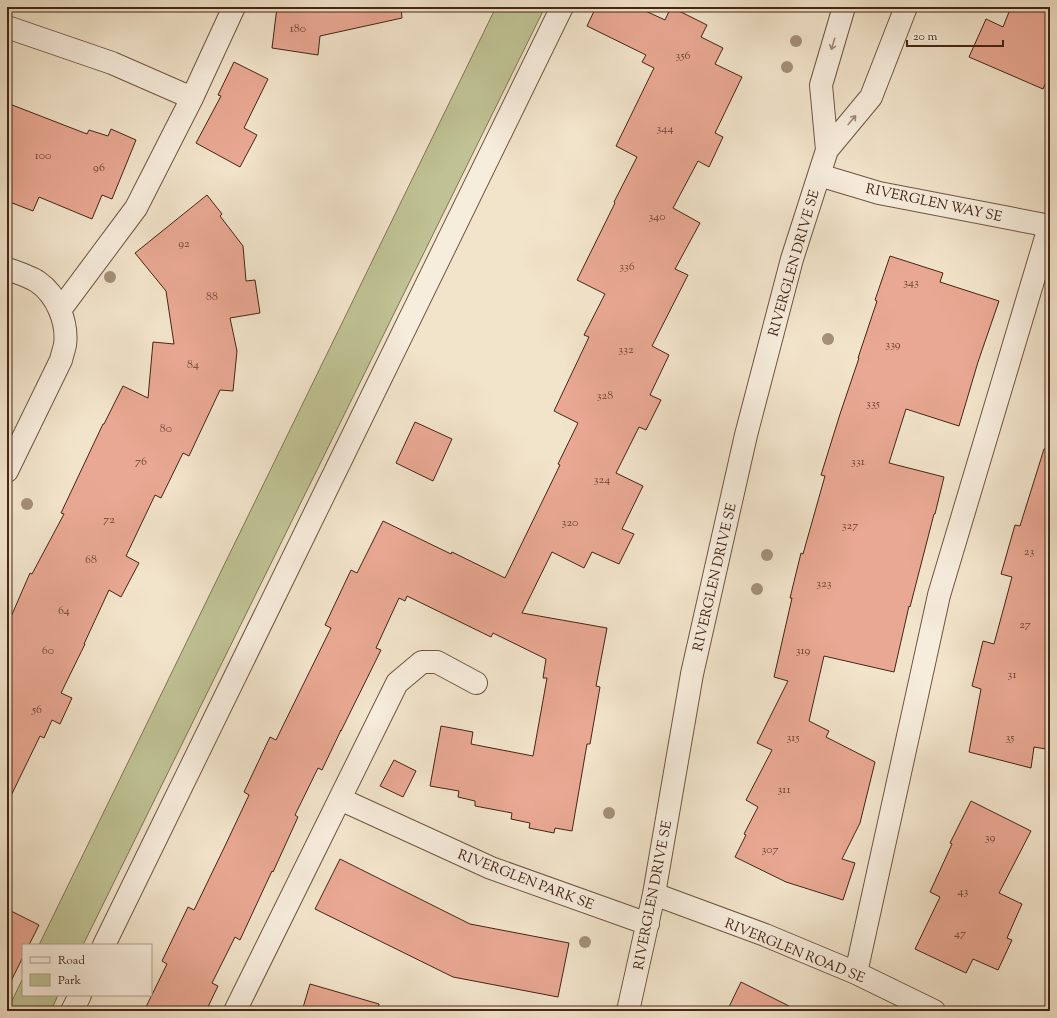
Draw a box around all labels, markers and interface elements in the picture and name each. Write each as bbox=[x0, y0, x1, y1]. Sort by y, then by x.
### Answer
house number: 180 bbox=[290, 20, 306, 38]
scale bar bbox=[907, 22, 1003, 48]
text: 20 m bbox=[913, 28, 938, 46]
one-way arrow bbox=[829, 38, 836, 51]
house number: 356 bbox=[676, 47, 690, 65]
one-way arrow bbox=[848, 114, 857, 125]
house number: 344 bbox=[657, 120, 673, 138]
house number: 100 bbox=[35, 147, 51, 165]
house number: 96 bbox=[93, 159, 105, 177]
street label: RIVERGLEN WAY SE bbox=[863, 180, 1004, 228]
street label: RIVERGLEN DRIVE SE bbox=[764, 187, 826, 339]
house number: 340 bbox=[648, 208, 666, 226]
house number: 92 bbox=[178, 235, 190, 253]
house number: 336 bbox=[619, 258, 635, 276]
house number: 343 bbox=[903, 274, 919, 292]
house number: 88 bbox=[206, 288, 218, 306]
house number: 339 bbox=[885, 336, 901, 354]
house number: 332 bbox=[618, 341, 634, 359]
house number: 84 bbox=[187, 356, 199, 374]
house number: 328 bbox=[597, 387, 613, 405]
house number: 335 bbox=[866, 395, 880, 413]
house number: 80 bbox=[160, 420, 172, 438]
house number: 76 bbox=[135, 453, 147, 471]
house number: 331 bbox=[851, 453, 865, 471]
house number: 324 bbox=[594, 471, 610, 489]
street label: RIVERGLEN DRIVE SE bbox=[689, 501, 743, 654]
house number: 72 bbox=[103, 511, 115, 529]
house number: 320 bbox=[562, 514, 578, 532]
house number: 327 bbox=[842, 517, 858, 535]
house number: 23 bbox=[1024, 543, 1034, 561]
house number: 68 bbox=[85, 551, 97, 569]
house number: 323 bbox=[816, 575, 832, 593]
house number: 64 bbox=[58, 602, 70, 620]
house number: 27 bbox=[1019, 616, 1031, 634]
house number: 60 bbox=[42, 642, 54, 660]
house number: 319 bbox=[796, 642, 810, 660]
house number: 31 bbox=[1008, 666, 1016, 684]
house number: 56 bbox=[31, 701, 42, 719]
house number: 315 bbox=[786, 729, 800, 747]
house number: 35 bbox=[1006, 729, 1014, 747]
house number: 311 bbox=[777, 781, 791, 799]
street label: RIVERGLEN DRIVE SE bbox=[630, 818, 678, 972]
house number: 39 bbox=[985, 829, 995, 847]
house number: 307 bbox=[761, 841, 779, 859]
street label: RIVERGLEN PARK SE bbox=[454, 846, 597, 916]
house number: 43 bbox=[958, 883, 969, 901]
street label: RIVERGLEN ROAD SE bbox=[721, 915, 868, 989]
house number: 47 bbox=[954, 925, 966, 943]
legend bbox=[22, 944, 152, 996]
text: Road bbox=[58, 952, 85, 970]
text: Park bbox=[58, 972, 81, 990]

